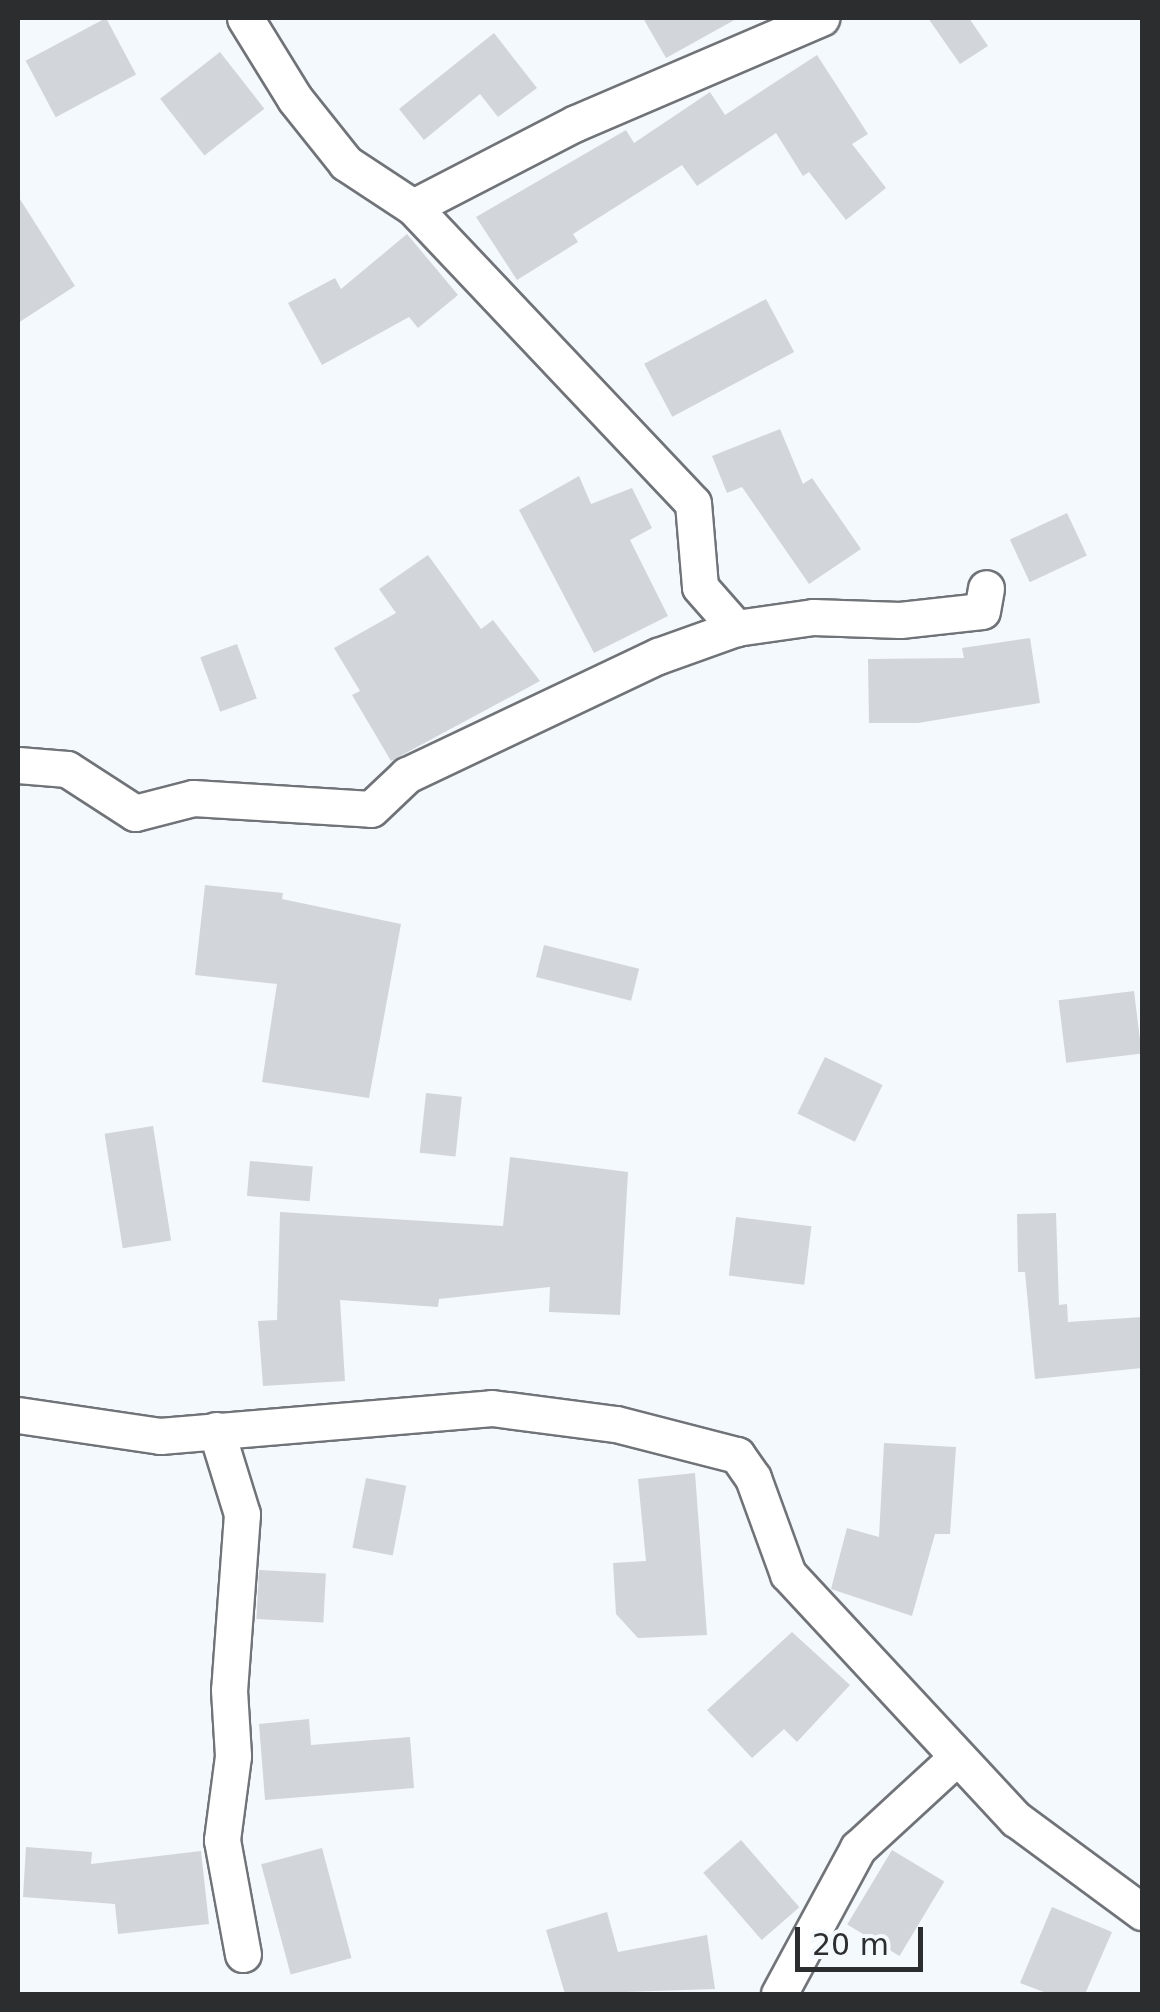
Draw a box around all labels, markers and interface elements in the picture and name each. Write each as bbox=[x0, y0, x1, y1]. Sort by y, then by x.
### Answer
scale bar bbox=[800, 1907, 928, 1969]
text: 20 m bbox=[812, 1927, 889, 1962]

